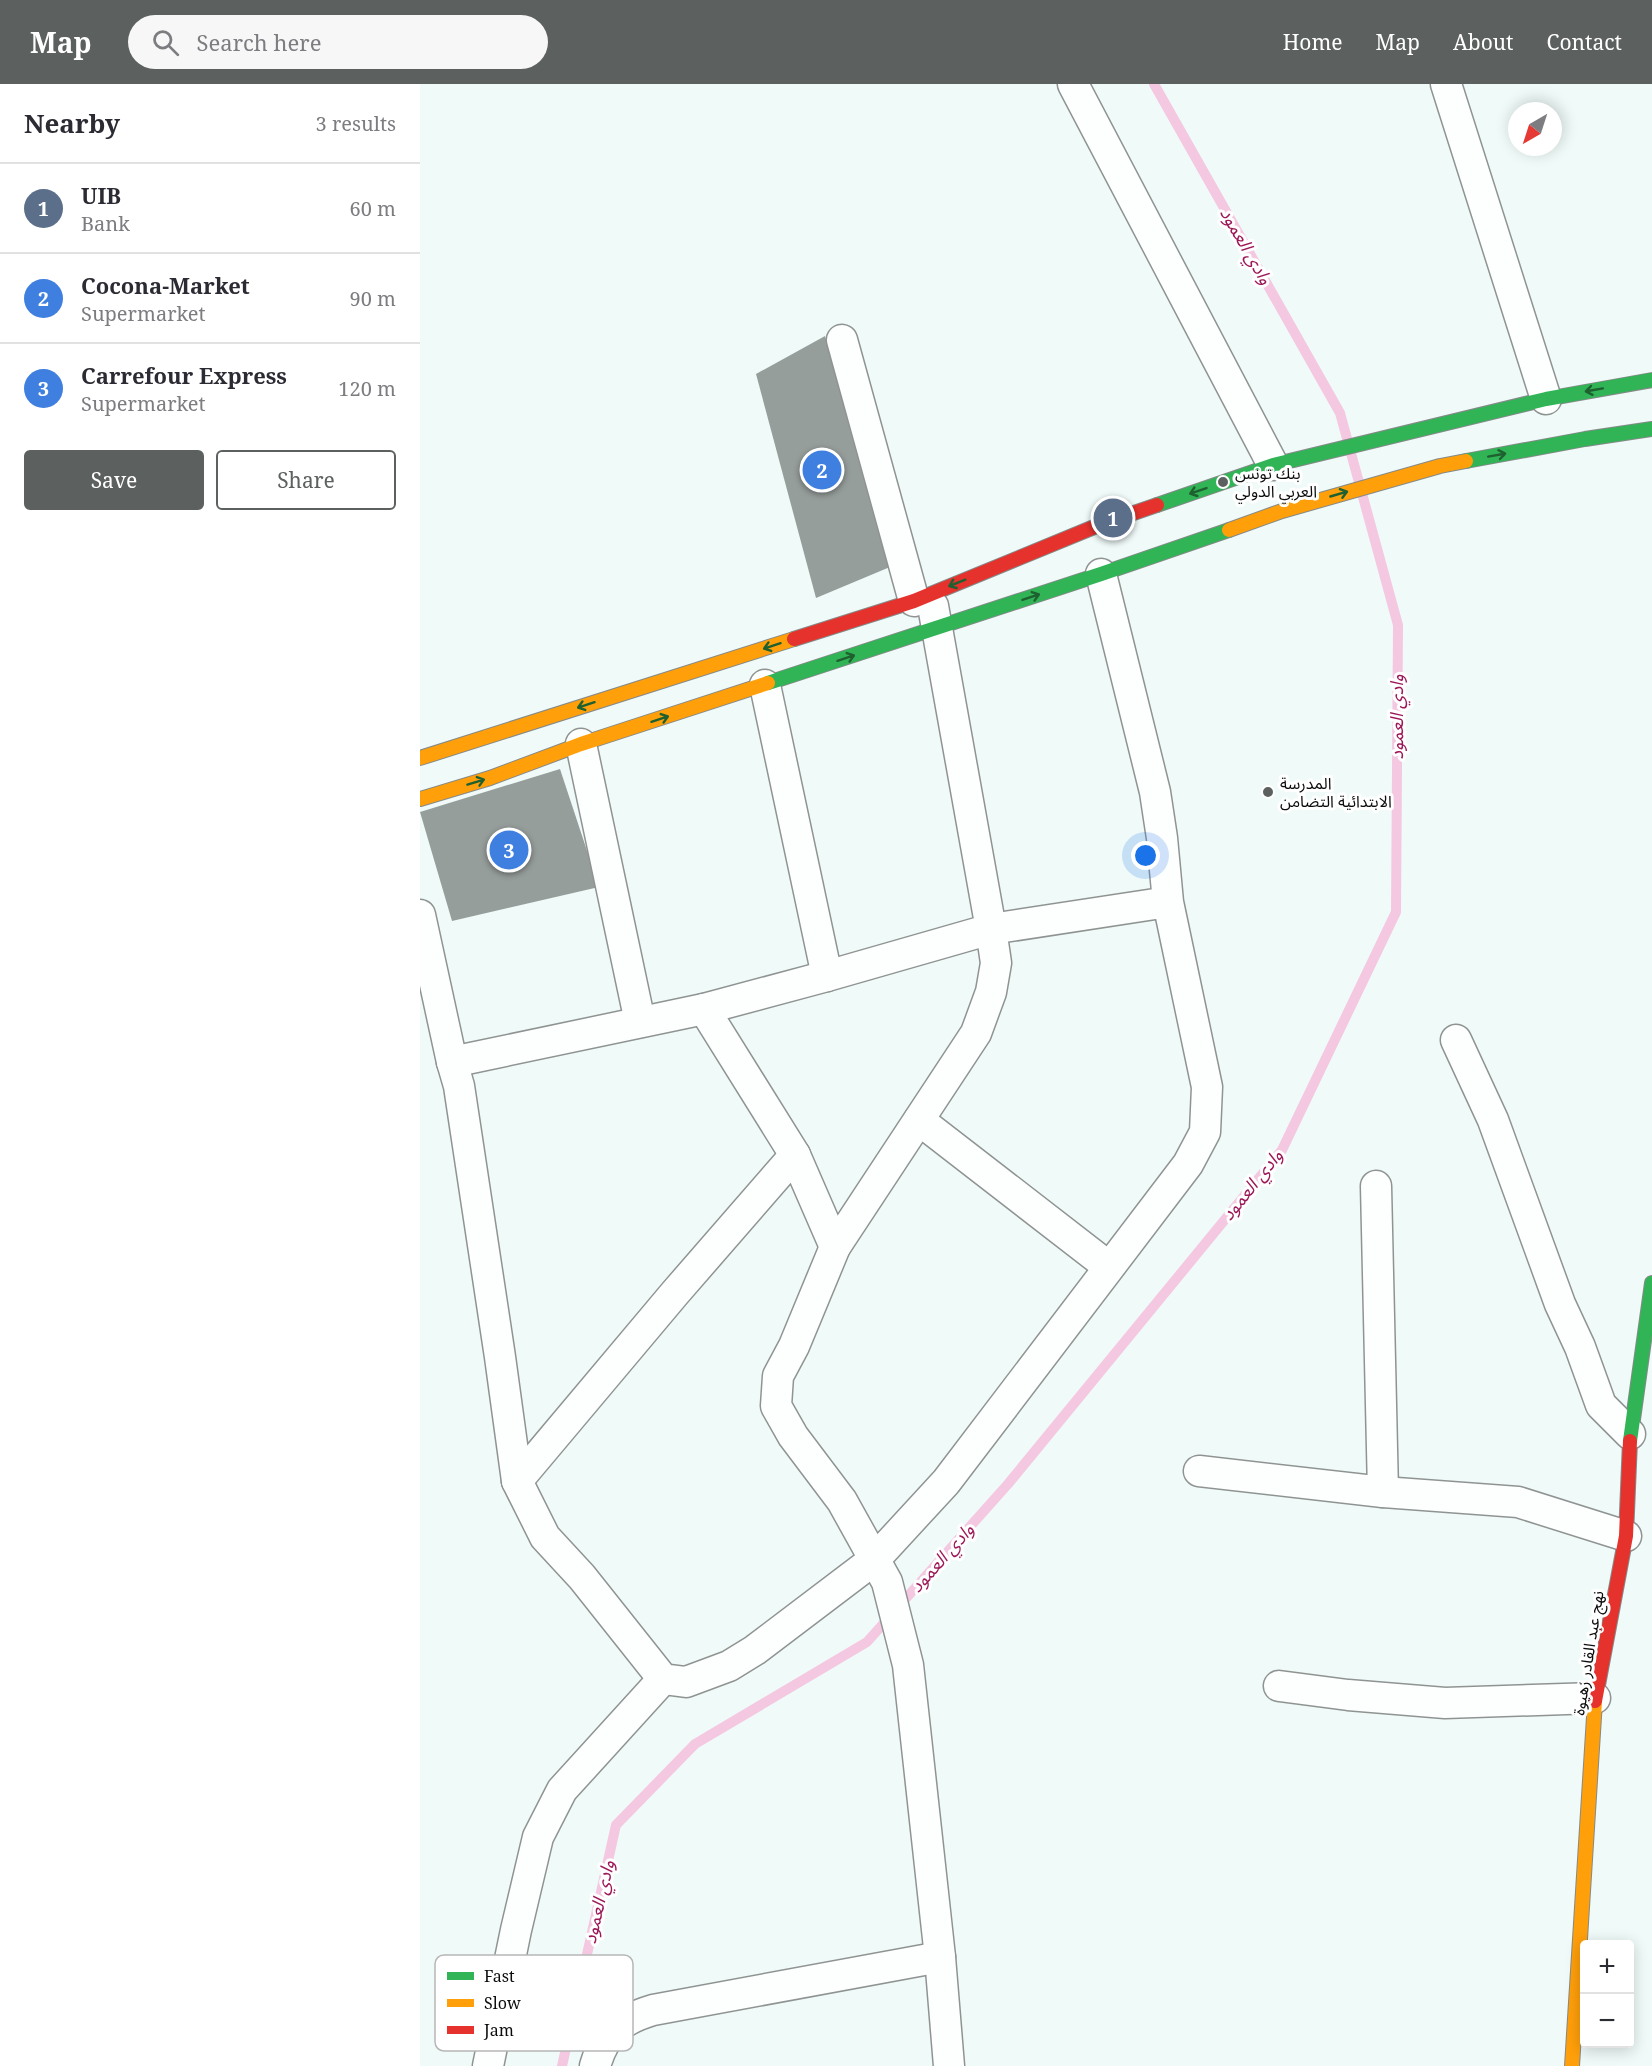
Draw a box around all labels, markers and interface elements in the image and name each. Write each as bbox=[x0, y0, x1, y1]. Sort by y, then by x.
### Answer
search box bbox=[128, 15, 548, 69]
text: Map bbox=[30, 23, 92, 61]
icon: search bbox=[149, 26, 182, 59]
text: Search here bbox=[197, 27, 321, 57]
text: Home bbox=[1283, 28, 1343, 56]
text: Map bbox=[1376, 28, 1420, 56]
text: About bbox=[1453, 28, 1514, 56]
text: Contact bbox=[1547, 28, 1622, 56]
north arrow bbox=[1508, 102, 1562, 156]
text: Nearby bbox=[24, 105, 120, 141]
text: 3 results bbox=[316, 110, 396, 137]
text: UIB bbox=[81, 180, 121, 210]
text: 1 bbox=[38, 195, 49, 222]
text: 60 m bbox=[350, 195, 396, 222]
water label: وادي العمود bbox=[1212, 203, 1279, 290]
text: Bank bbox=[81, 210, 130, 237]
text: Cocona-Market bbox=[81, 270, 250, 300]
text: 2 bbox=[38, 285, 49, 312]
text: 90 m bbox=[350, 285, 396, 312]
text: Supermarket bbox=[81, 300, 206, 327]
text: Carrefour Express bbox=[81, 360, 287, 390]
text: 3 bbox=[38, 375, 49, 402]
text: 120 m bbox=[338, 375, 396, 402]
one-way arrow bbox=[1585, 385, 1605, 396]
text: Supermarket bbox=[81, 390, 206, 417]
pin: 2 bbox=[802, 448, 842, 492]
one-way arrow bbox=[1487, 449, 1507, 460]
button: Save bbox=[24, 450, 204, 510]
button: Share bbox=[216, 450, 396, 510]
place label: بنك تونس العربي الدولي bbox=[1235, 462, 1317, 504]
marker: بنك تونس العربي الدولي bbox=[1216, 475, 1230, 489]
one-way arrow bbox=[1189, 486, 1207, 497]
one-way arrow bbox=[1329, 488, 1348, 500]
pin: 1 bbox=[1094, 496, 1132, 540]
one-way arrow bbox=[948, 578, 967, 589]
one-way arrow bbox=[1021, 591, 1040, 602]
one-way arrow bbox=[763, 641, 782, 652]
one-way arrow bbox=[836, 652, 855, 663]
water label: وادي العمود bbox=[1384, 674, 1411, 760]
one-way arrow bbox=[577, 700, 596, 711]
one-way arrow bbox=[650, 712, 669, 723]
place label: المدرسة الابتدائية التضامن bbox=[1280, 772, 1392, 812]
one-way arrow bbox=[466, 776, 485, 787]
marker: المدرسة الابتدائية التضامن bbox=[1261, 785, 1275, 799]
pin: 3 bbox=[490, 828, 529, 873]
your location bbox=[1131, 841, 1160, 870]
water label: وادي العمود bbox=[1215, 1144, 1290, 1227]
water label: وادي العمود bbox=[904, 1518, 981, 1599]
street label: نهج عبد القادر زهيوة bbox=[1567, 1589, 1611, 1717]
water label: وادي العمود bbox=[577, 1858, 622, 1947]
map controls bbox=[1580, 1940, 1634, 2048]
button: + bbox=[1580, 1940, 1634, 1994]
legend bbox=[435, 1955, 633, 2051]
text: Fast bbox=[484, 1965, 515, 1987]
text: Slow bbox=[484, 1992, 521, 2014]
button: − bbox=[1580, 1994, 1634, 2048]
text: Jam bbox=[483, 2019, 514, 2041]

